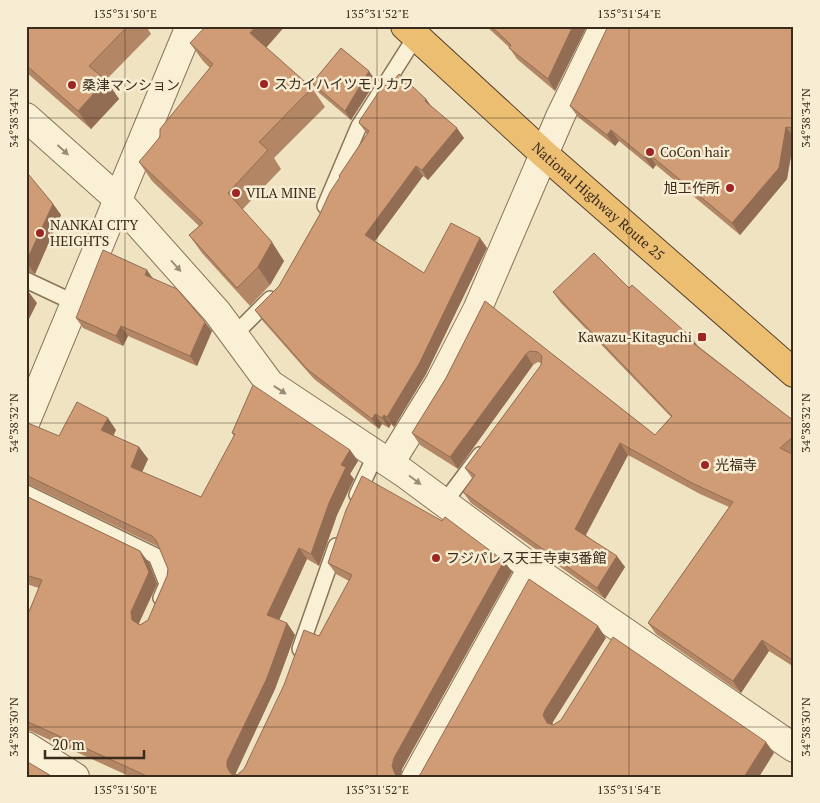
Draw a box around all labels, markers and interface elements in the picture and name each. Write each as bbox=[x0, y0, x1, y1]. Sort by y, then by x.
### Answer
text: 135°31'50"E bbox=[93, 6, 157, 21]
text: 135°31'52"E bbox=[345, 6, 409, 21]
text: 135°31'54"E bbox=[597, 6, 661, 21]
place label: スカイハイツモリカワ bbox=[274, 74, 413, 93]
place label: 桑津マンション bbox=[82, 75, 180, 94]
marker: スカイハイツモリカワ bbox=[258, 78, 270, 90]
marker: 桑津マンション bbox=[66, 79, 78, 91]
text: 34°38'34"N bbox=[6, 88, 21, 148]
text: 34°38'34"N bbox=[798, 88, 813, 148]
street label: National Highway Route 25 bbox=[528, 138, 669, 264]
place label: CoCon hair bbox=[660, 142, 730, 161]
one-way arrow bbox=[56, 144, 69, 155]
marker: CoCon hair bbox=[644, 146, 656, 158]
place label: 旭工作所 bbox=[664, 178, 720, 197]
marker: 旭工作所 bbox=[724, 182, 736, 194]
place label: VILA MINE bbox=[246, 183, 316, 202]
marker: VILA MINE bbox=[230, 187, 242, 199]
place label: NANKAI CITY HEIGHTS bbox=[50, 215, 139, 250]
marker: NANKAI CITY HEIGHTS bbox=[34, 227, 46, 239]
one-way arrow bbox=[170, 259, 182, 271]
place label: Kawazu-Kitaguchi bbox=[578, 327, 692, 346]
marker: Kawazu-Kitaguchi bbox=[696, 331, 708, 343]
one-way arrow bbox=[273, 385, 286, 395]
text: 34°38'32"N bbox=[6, 393, 21, 453]
text: 34°38'32"N bbox=[798, 393, 813, 453]
place label: 光福寺 bbox=[715, 455, 757, 474]
marker: 光福寺 bbox=[699, 459, 711, 471]
one-way arrow bbox=[408, 475, 421, 486]
place label: フジパレス天王寺東3番館 bbox=[446, 548, 607, 567]
marker: フジパレス天王寺東3番館 bbox=[430, 552, 442, 564]
text: 34°38'30"N bbox=[6, 697, 21, 757]
text: 34°38'30"N bbox=[798, 697, 813, 757]
scale bar bbox=[45, 728, 144, 760]
text: 20 m bbox=[52, 734, 85, 754]
text: 135°31'50"E bbox=[93, 782, 157, 797]
text: 135°31'52"E bbox=[345, 782, 409, 797]
text: 135°31'54"E bbox=[597, 782, 661, 797]

